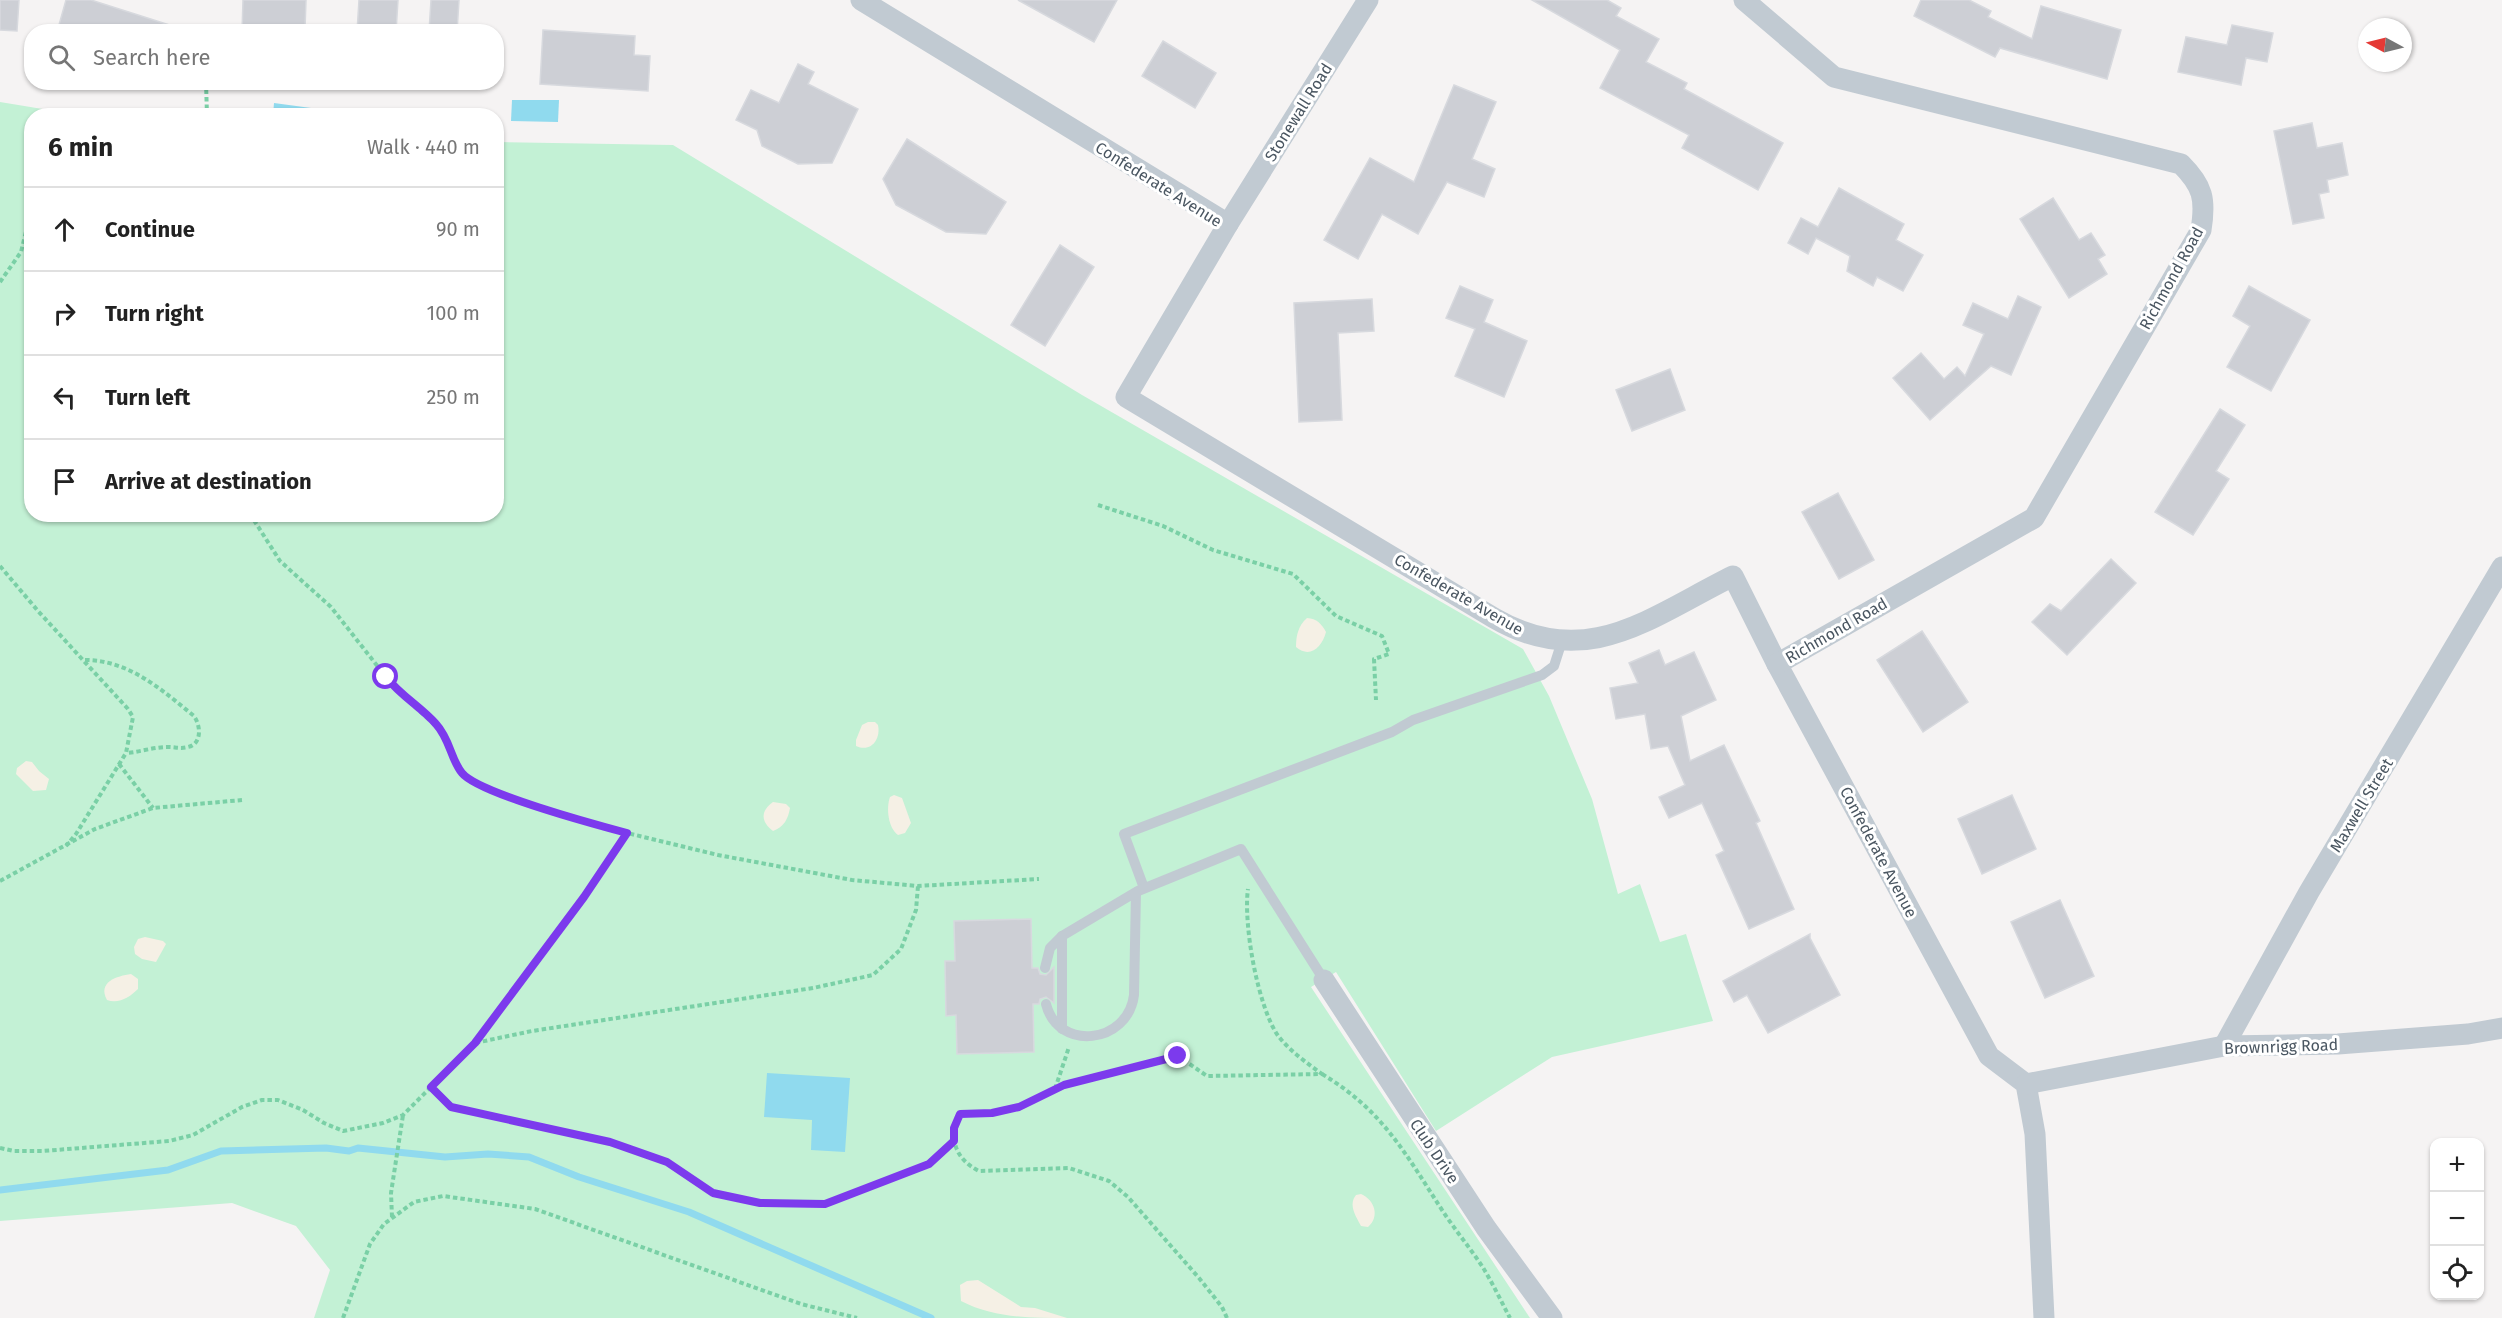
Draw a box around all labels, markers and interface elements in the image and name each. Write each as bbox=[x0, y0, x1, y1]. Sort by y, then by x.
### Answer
north arrow bbox=[2358, 18, 2412, 72]
search box bbox=[24, 24, 504, 90]
icon: search bbox=[45, 41, 78, 74]
text: Search here bbox=[93, 44, 211, 71]
street label: Stonewall Road bbox=[1261, 60, 1336, 165]
text: 6 min bbox=[48, 132, 113, 163]
text: Walk · 440 m bbox=[367, 135, 480, 159]
street label: Confederate Avenue bbox=[1092, 138, 1225, 231]
icon: ahead bbox=[48, 213, 81, 246]
text: Continue bbox=[105, 216, 195, 243]
text: 90 m bbox=[436, 217, 480, 241]
street label: Richmond Road bbox=[2135, 224, 2207, 333]
icon: right bbox=[48, 297, 81, 330]
text: Turn right bbox=[105, 300, 204, 327]
text: 100 m bbox=[427, 301, 480, 325]
icon: left bbox=[48, 381, 81, 414]
text: Turn left bbox=[105, 384, 190, 411]
text: 250 m bbox=[426, 385, 480, 409]
icon: arrive bbox=[48, 465, 81, 498]
text: Arrive at destination bbox=[105, 468, 312, 495]
street label: Confederate Avenue bbox=[1391, 550, 1527, 639]
street label: Richmond Road bbox=[1782, 594, 1891, 667]
route start bbox=[372, 663, 398, 689]
street label: Maxwell Street bbox=[2326, 755, 2397, 856]
street label: Confederate Avenue bbox=[1836, 784, 1921, 921]
street label: Brownrigg Road bbox=[2224, 1035, 2338, 1058]
route end bbox=[1164, 1042, 1190, 1068]
street label: Club Drive bbox=[1406, 1115, 1463, 1187]
map controls bbox=[2430, 1138, 2484, 1300]
button: + bbox=[2430, 1138, 2484, 1192]
button: − bbox=[2430, 1192, 2484, 1246]
button: locate bbox=[2430, 1246, 2484, 1300]

